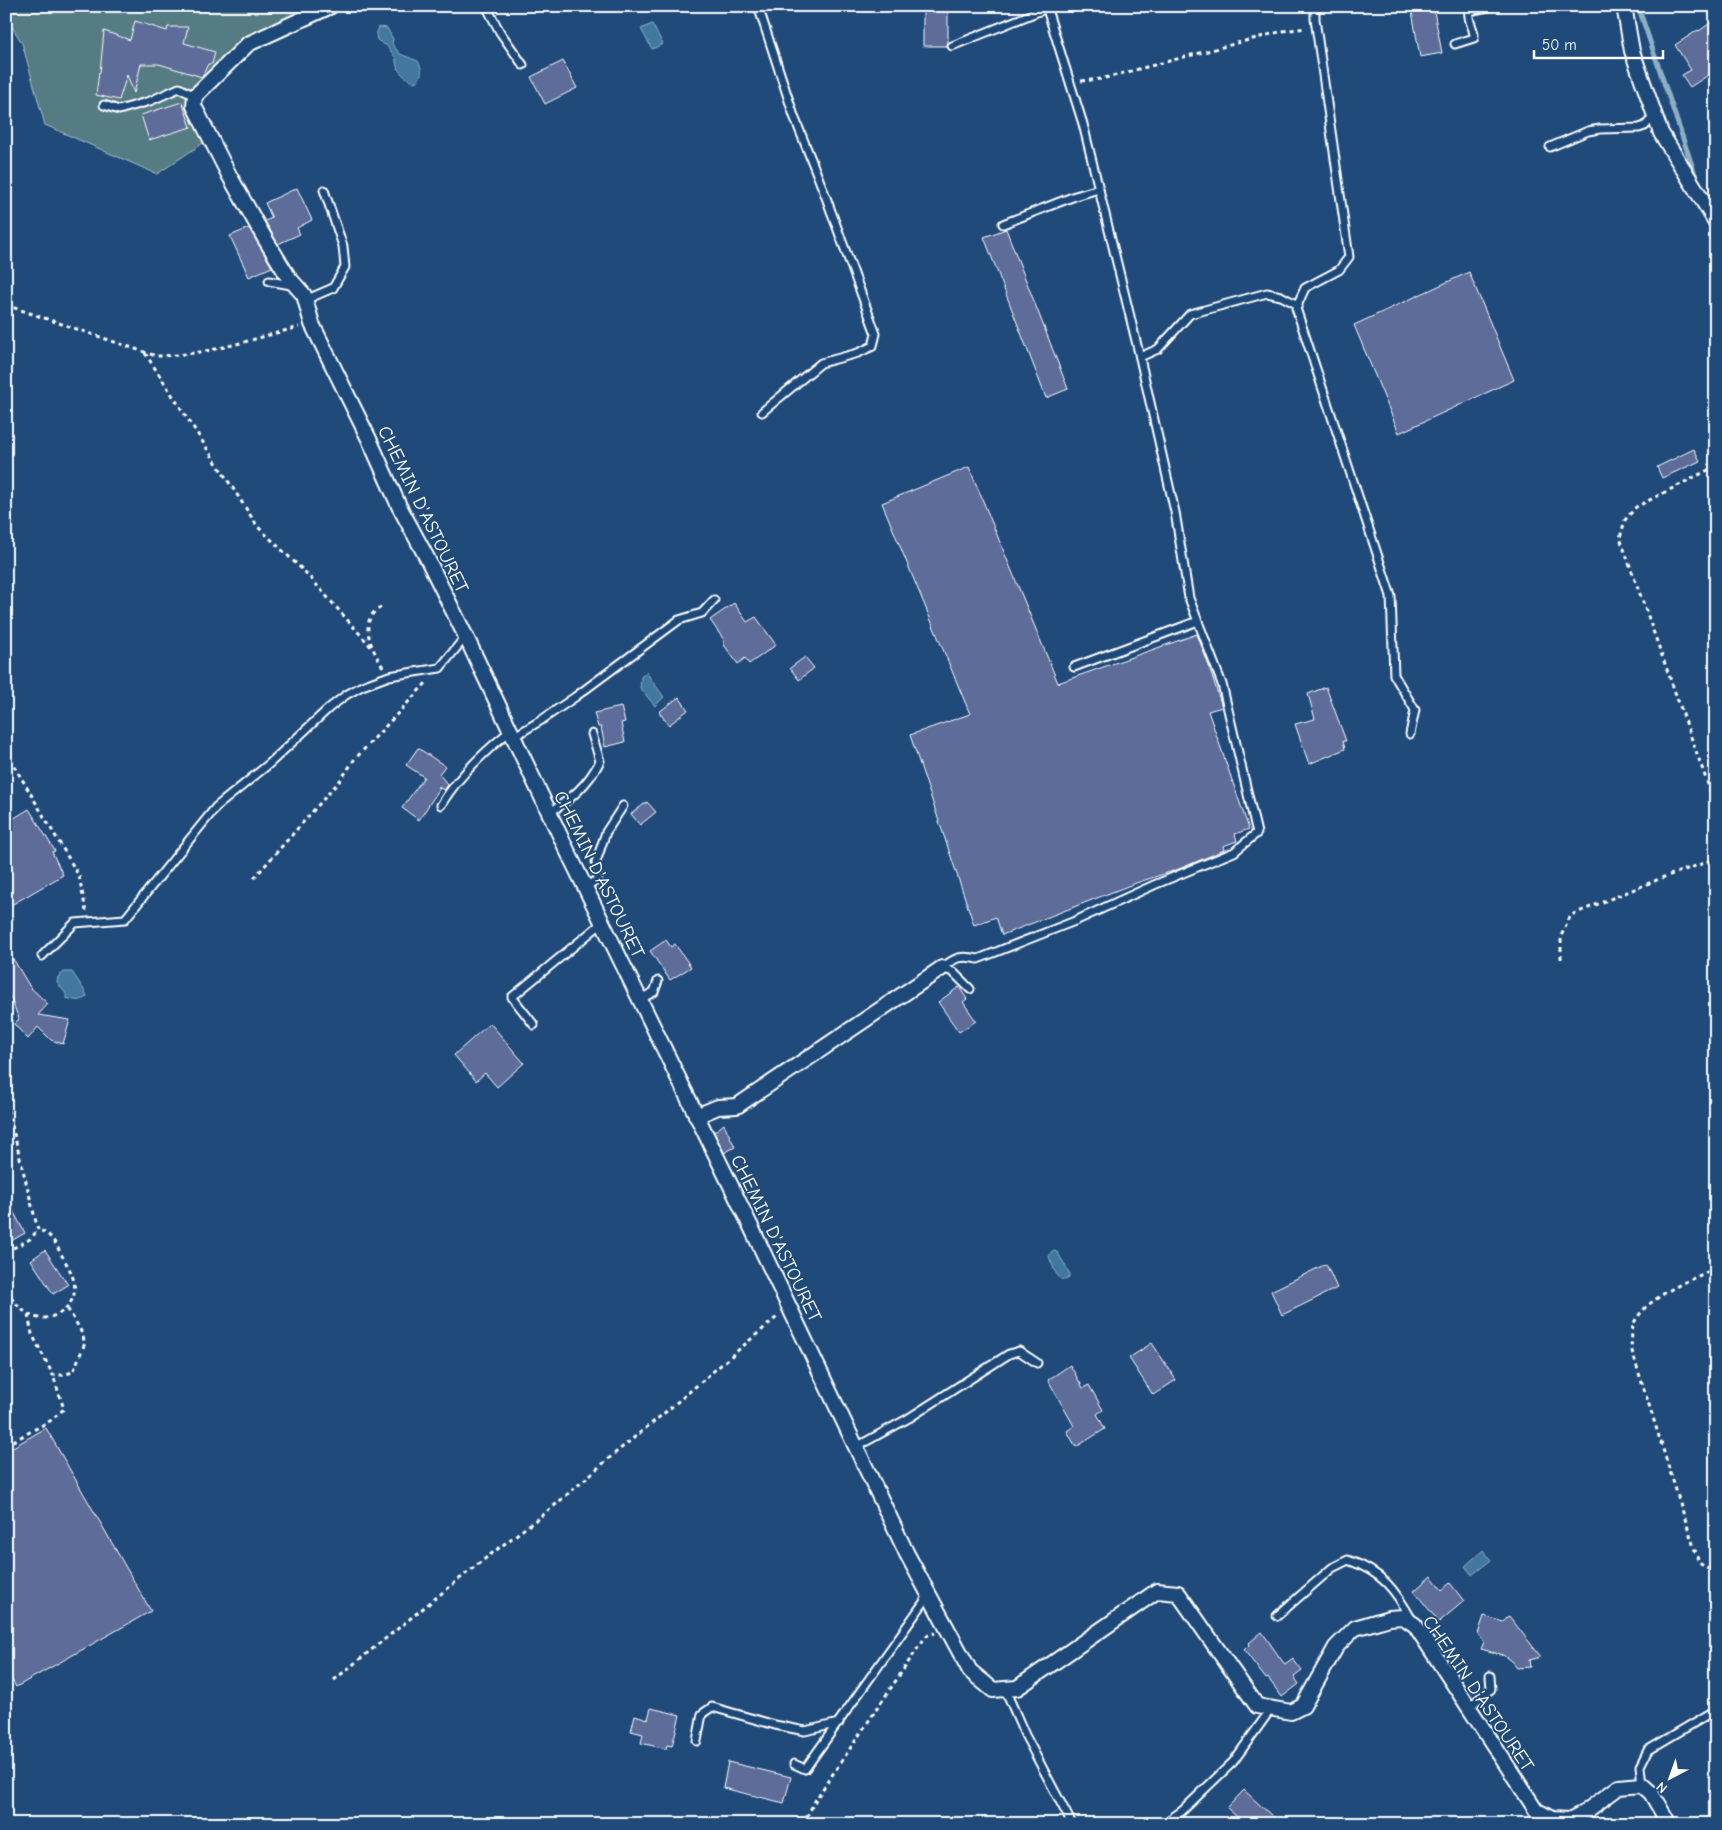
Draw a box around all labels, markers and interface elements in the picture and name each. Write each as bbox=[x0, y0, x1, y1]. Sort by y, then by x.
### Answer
scale bar bbox=[1534, 28, 1663, 60]
text: 50 m bbox=[1542, 36, 1577, 54]
street label: CHEMIN D'ASTOURET bbox=[373, 422, 473, 597]
street label: CHEMIN D'ASTOURET bbox=[549, 787, 649, 962]
street label: CHEMIN D'ASTOURET bbox=[726, 1151, 826, 1326]
street label: CHEMIN D'ASTOURET bbox=[1418, 1611, 1539, 1776]
north arrow bbox=[1644, 1752, 1694, 1802]
text: N bbox=[1653, 1778, 1671, 1797]

